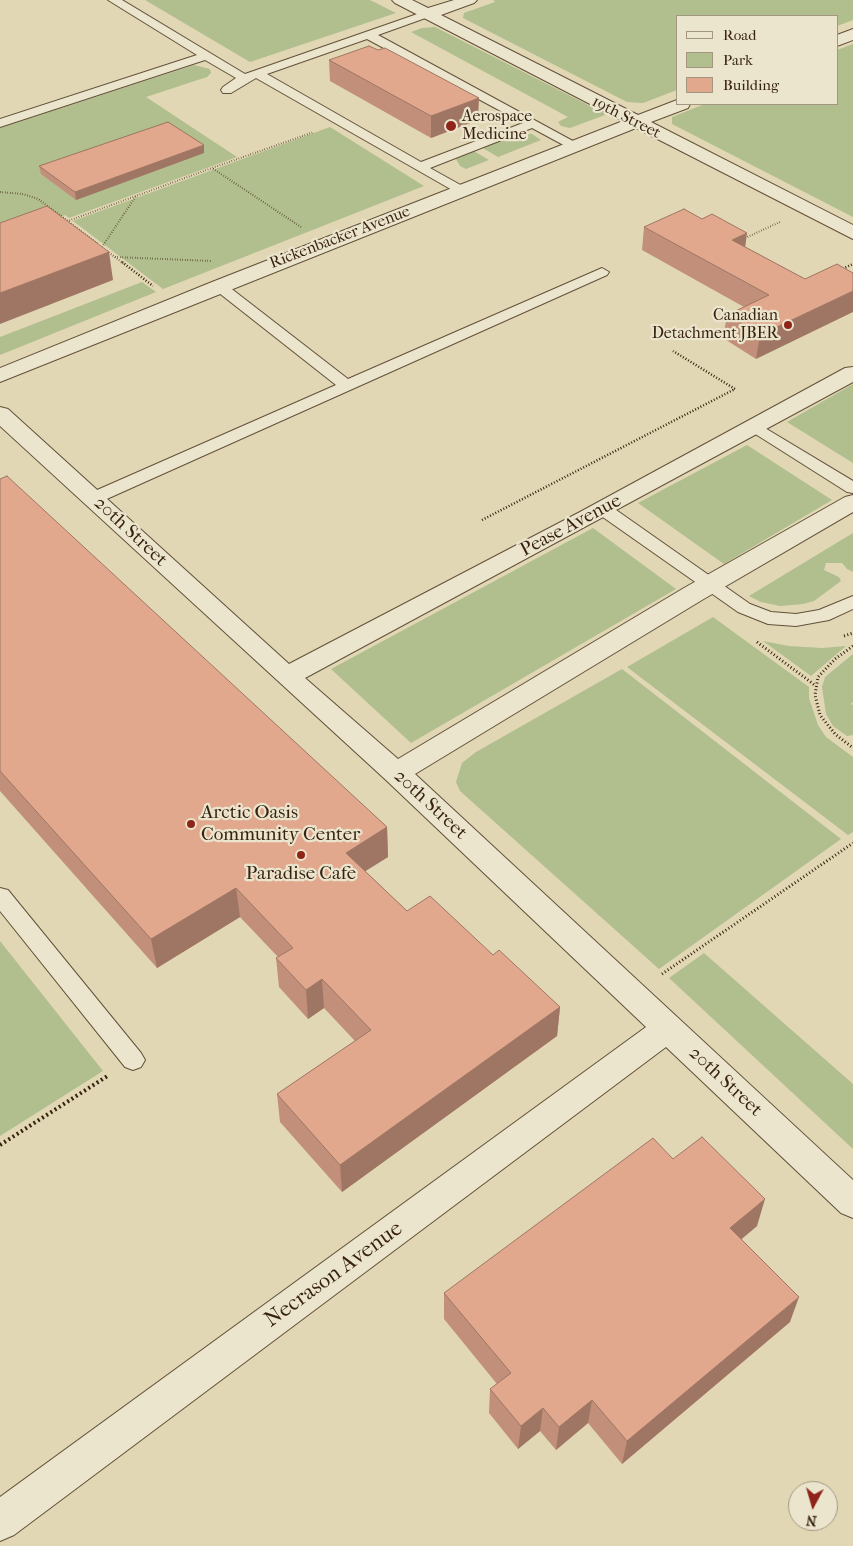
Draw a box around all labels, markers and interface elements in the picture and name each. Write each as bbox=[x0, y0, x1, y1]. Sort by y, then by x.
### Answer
legend bbox=[676, 15, 838, 105]
text: Road bbox=[723, 26, 756, 44]
text: Park bbox=[723, 51, 753, 69]
text: Building bbox=[723, 76, 779, 94]
street label: 19th Street bbox=[588, 93, 664, 143]
place label: Aerospace Medicine bbox=[462, 107, 532, 145]
marker: Aerospace Medicine bbox=[444, 119, 458, 133]
street label: Rickenbacker Avenue bbox=[267, 202, 413, 274]
place label: Canadian Detachment JBER bbox=[652, 306, 778, 344]
marker: Canadian Detachment JBER bbox=[782, 319, 794, 331]
street label: Pease Avenue bbox=[517, 490, 625, 562]
street label: 20th Street bbox=[89, 492, 171, 572]
street label: 20th Street bbox=[389, 765, 471, 845]
place label: Arctic Oasis Community Center bbox=[201, 802, 360, 846]
marker: Arctic Oasis Community Center bbox=[185, 818, 197, 830]
marker: Paradise Cafe bbox=[295, 849, 307, 861]
place label: Paradise Cafe bbox=[246, 863, 356, 885]
street label: 20th Street bbox=[684, 1042, 766, 1122]
street label: Necrason Avenue bbox=[260, 1216, 408, 1334]
north arrow bbox=[788, 1481, 838, 1531]
text: N bbox=[805, 1511, 818, 1529]

